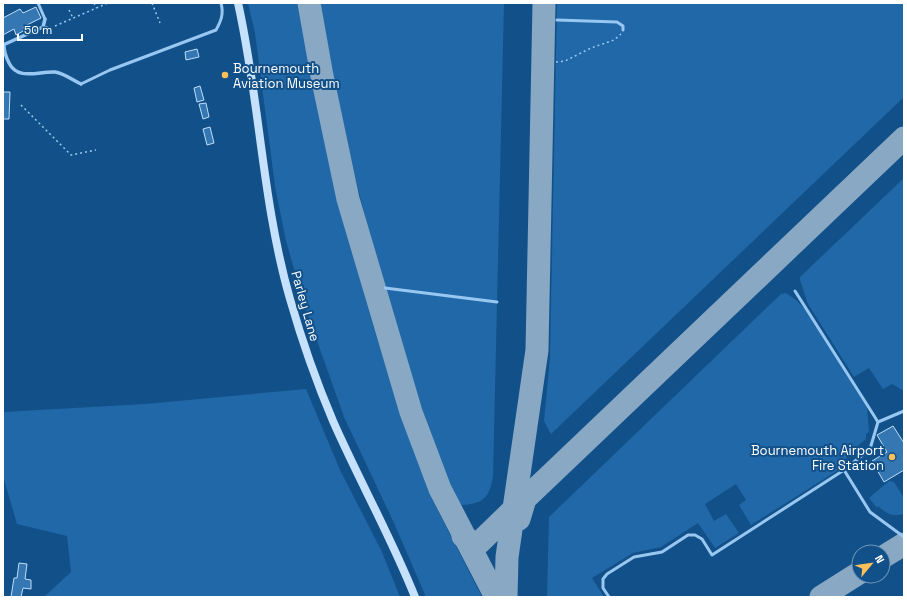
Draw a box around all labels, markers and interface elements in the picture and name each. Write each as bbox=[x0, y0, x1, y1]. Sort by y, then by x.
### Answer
scale bar bbox=[18, 16, 82, 42]
text: 50 m bbox=[24, 22, 52, 38]
place label: Bournemouth Aviation Museum bbox=[233, 60, 340, 92]
marker: Bournemouth Aviation Museum bbox=[220, 70, 230, 80]
street label: Parley Lane bbox=[287, 269, 324, 343]
place label: Bournemouth Airport Fire Station bbox=[751, 442, 884, 474]
marker: Bournemouth Airport Fire Station bbox=[887, 452, 897, 462]
north arrow bbox=[851, 544, 891, 584]
text: N bbox=[872, 553, 888, 566]

